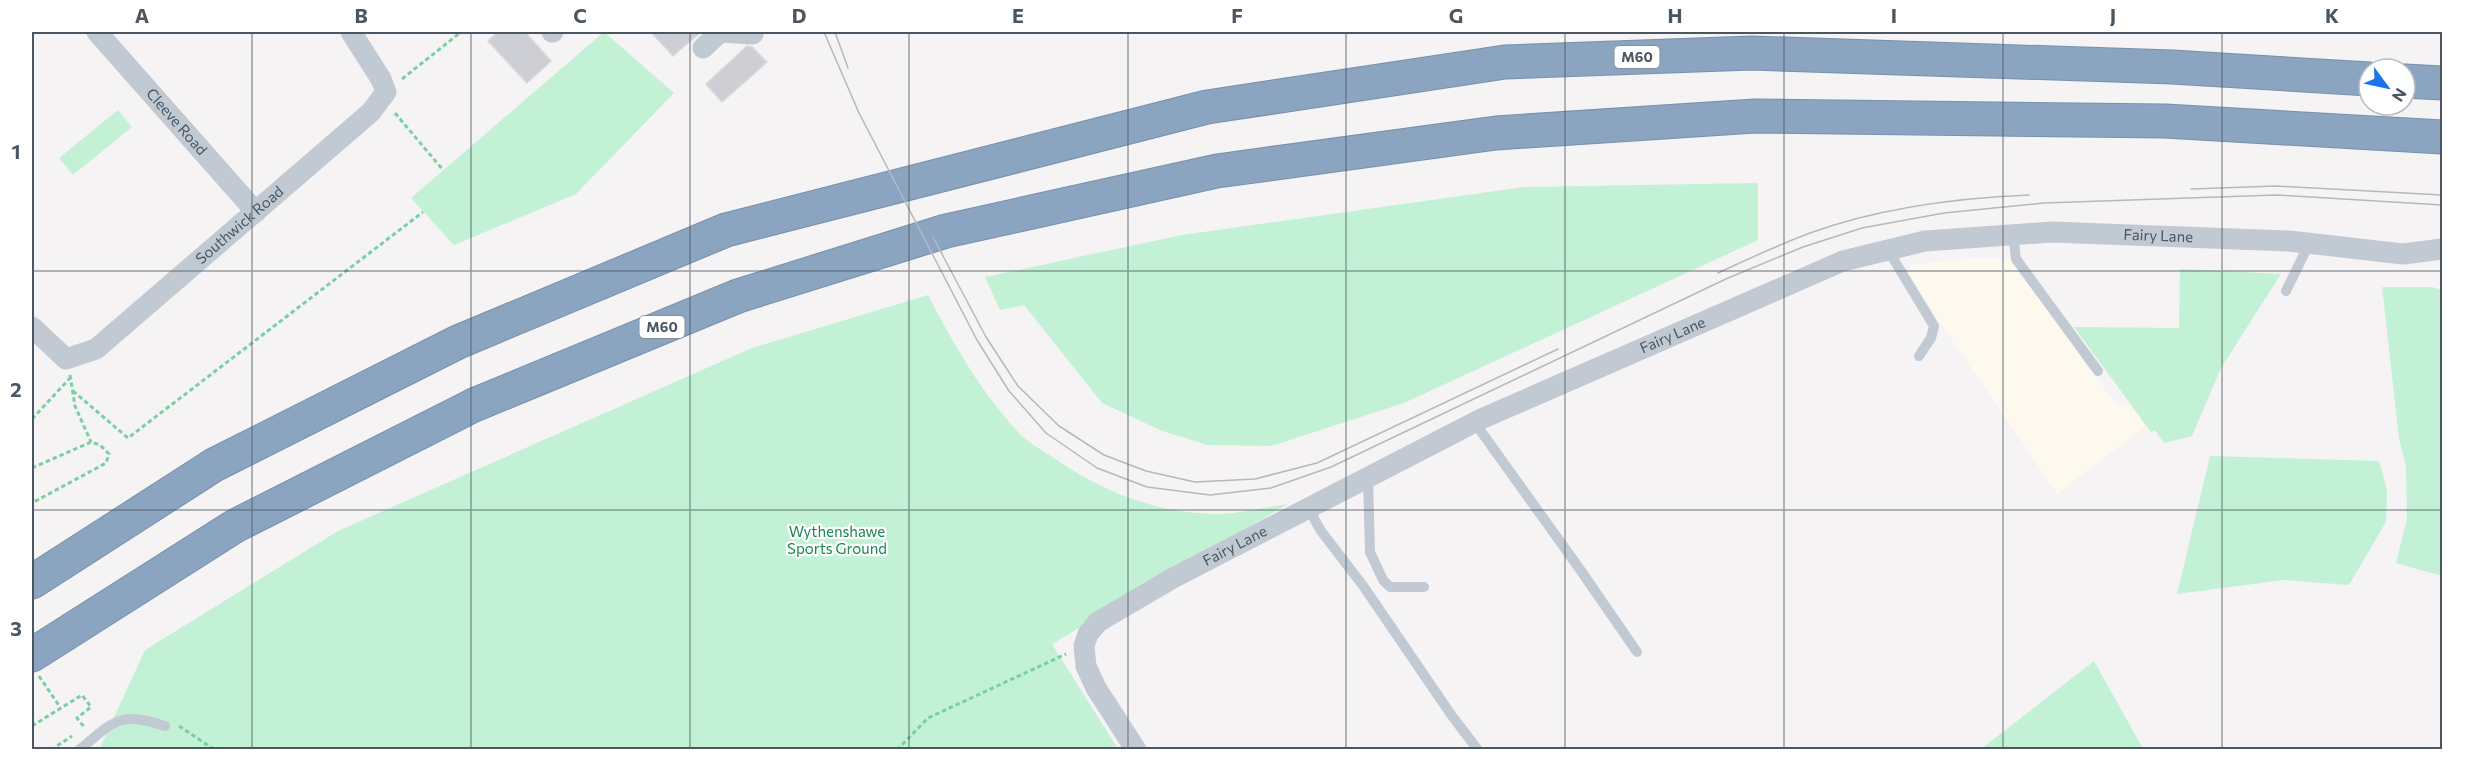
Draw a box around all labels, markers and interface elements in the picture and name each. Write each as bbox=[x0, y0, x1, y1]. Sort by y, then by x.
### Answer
text: A bbox=[135, 3, 149, 27]
text: B bbox=[354, 3, 368, 27]
text: C bbox=[573, 3, 587, 27]
text: D bbox=[792, 3, 806, 27]
text: E bbox=[1012, 3, 1024, 27]
text: F bbox=[1231, 3, 1243, 27]
text: G bbox=[1449, 3, 1463, 27]
text: H bbox=[1668, 3, 1683, 27]
text: I bbox=[1891, 3, 1897, 27]
text: J bbox=[2110, 3, 2116, 27]
text: K bbox=[2325, 3, 2339, 27]
road number: M60 bbox=[1614, 46, 1660, 68]
north arrow bbox=[2357, 57, 2417, 117]
street label: Cleeve Road bbox=[143, 84, 211, 158]
text: N bbox=[2389, 85, 2411, 106]
text: 1 bbox=[11, 139, 21, 163]
street label: Southwick Road bbox=[191, 182, 287, 267]
street label: Fairy Lane bbox=[2123, 225, 2194, 245]
street label: Fairy Lane bbox=[1637, 312, 1708, 357]
road number: M60 bbox=[640, 316, 684, 338]
text: 2 bbox=[10, 377, 22, 401]
street label: Fairy Lane bbox=[1199, 521, 1270, 569]
park label: Wythenshawe Sports Ground bbox=[787, 522, 887, 557]
text: 3 bbox=[10, 616, 22, 640]

